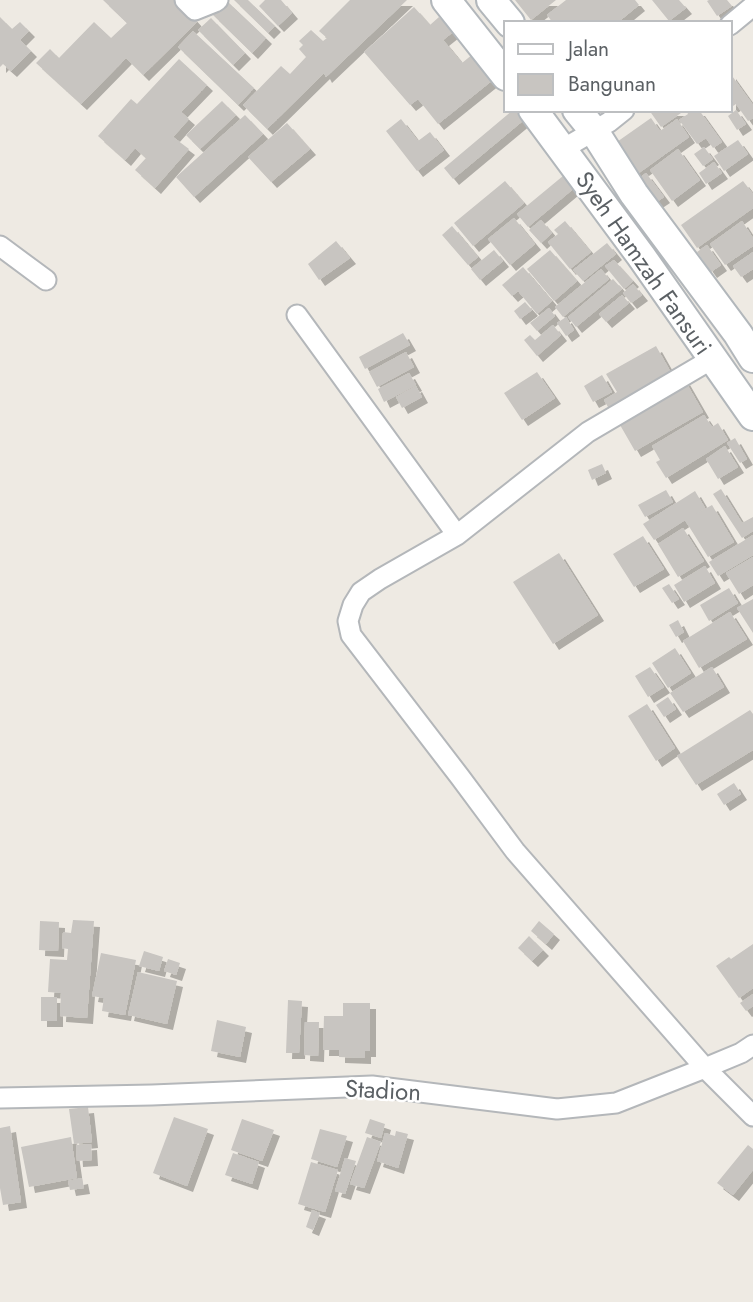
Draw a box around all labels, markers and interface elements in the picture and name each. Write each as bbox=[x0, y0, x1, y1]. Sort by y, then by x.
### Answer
legend bbox=[504, 21, 732, 112]
text: Jalan bbox=[565, 34, 609, 64]
text: Bangunan bbox=[568, 69, 656, 99]
street label: Syeh Hamzah Fansuri bbox=[567, 164, 721, 362]
street label: Stadion bbox=[344, 1071, 422, 1109]

